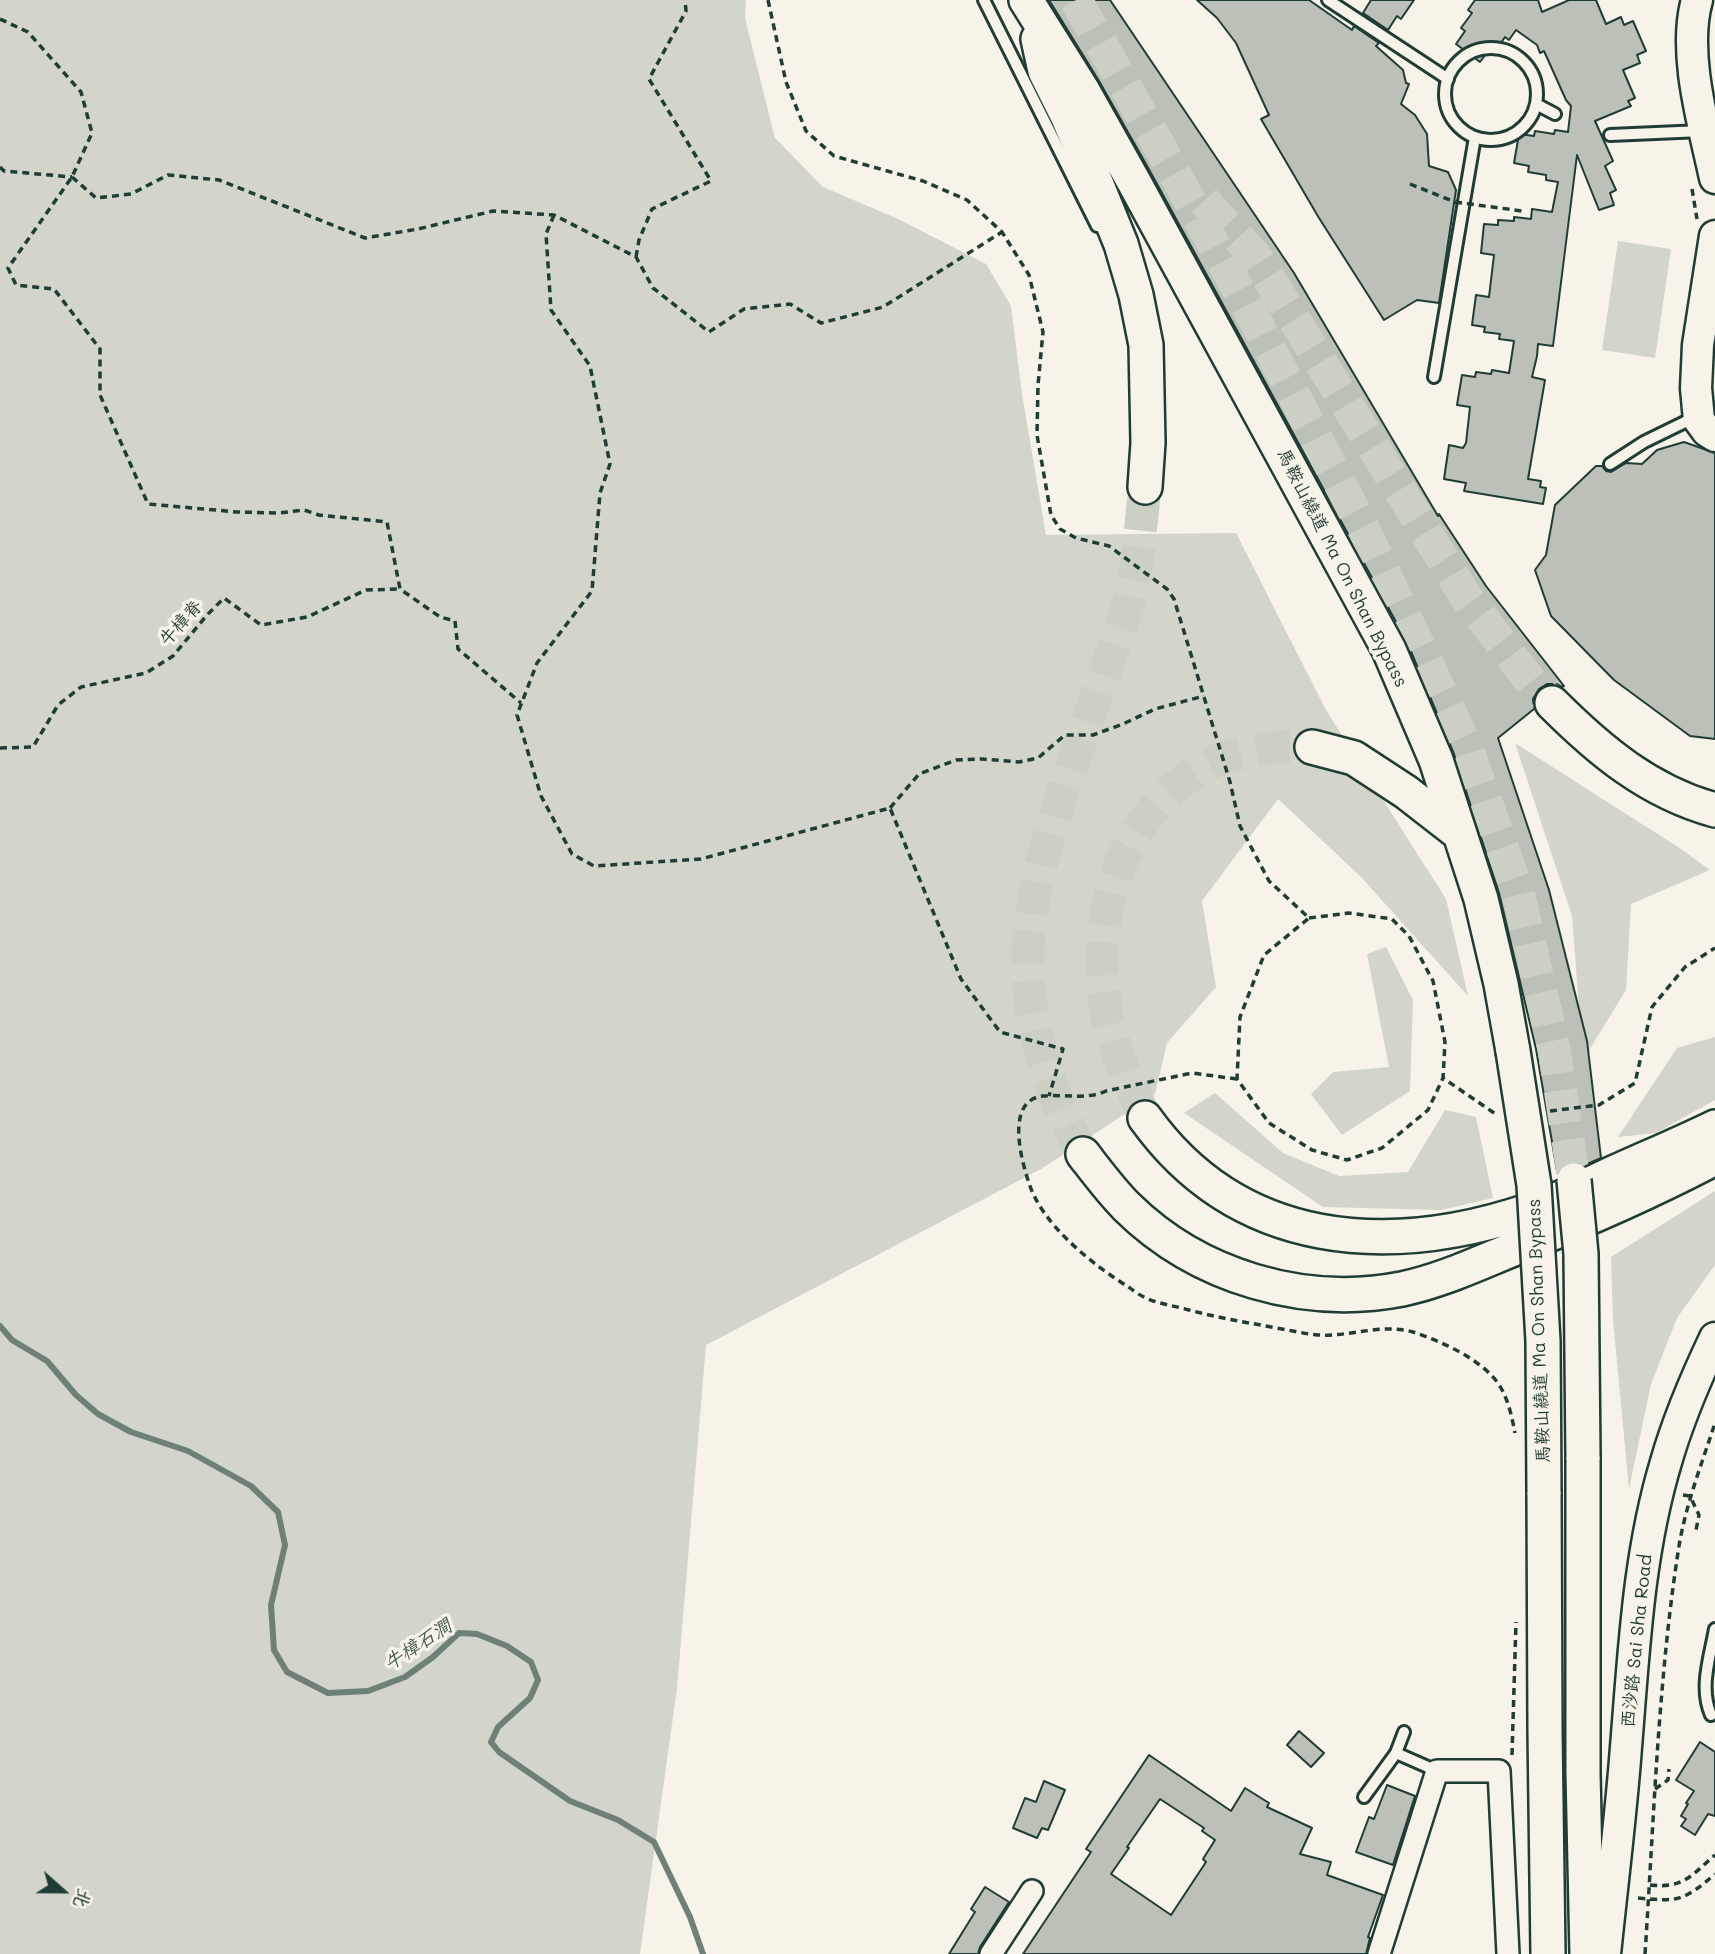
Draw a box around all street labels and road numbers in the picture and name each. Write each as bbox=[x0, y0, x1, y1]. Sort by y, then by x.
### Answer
street label: 馬鞍山繞道 Ma On Shan Bypass bbox=[1272, 445, 1412, 691]
street label: 牛樟脊 bbox=[155, 596, 207, 650]
street label: 馬鞍山繞道 Ma On Shan Bypass bbox=[1524, 1198, 1554, 1464]
street label: 西沙路 Sai Sha Road bbox=[1617, 1553, 1657, 1729]

